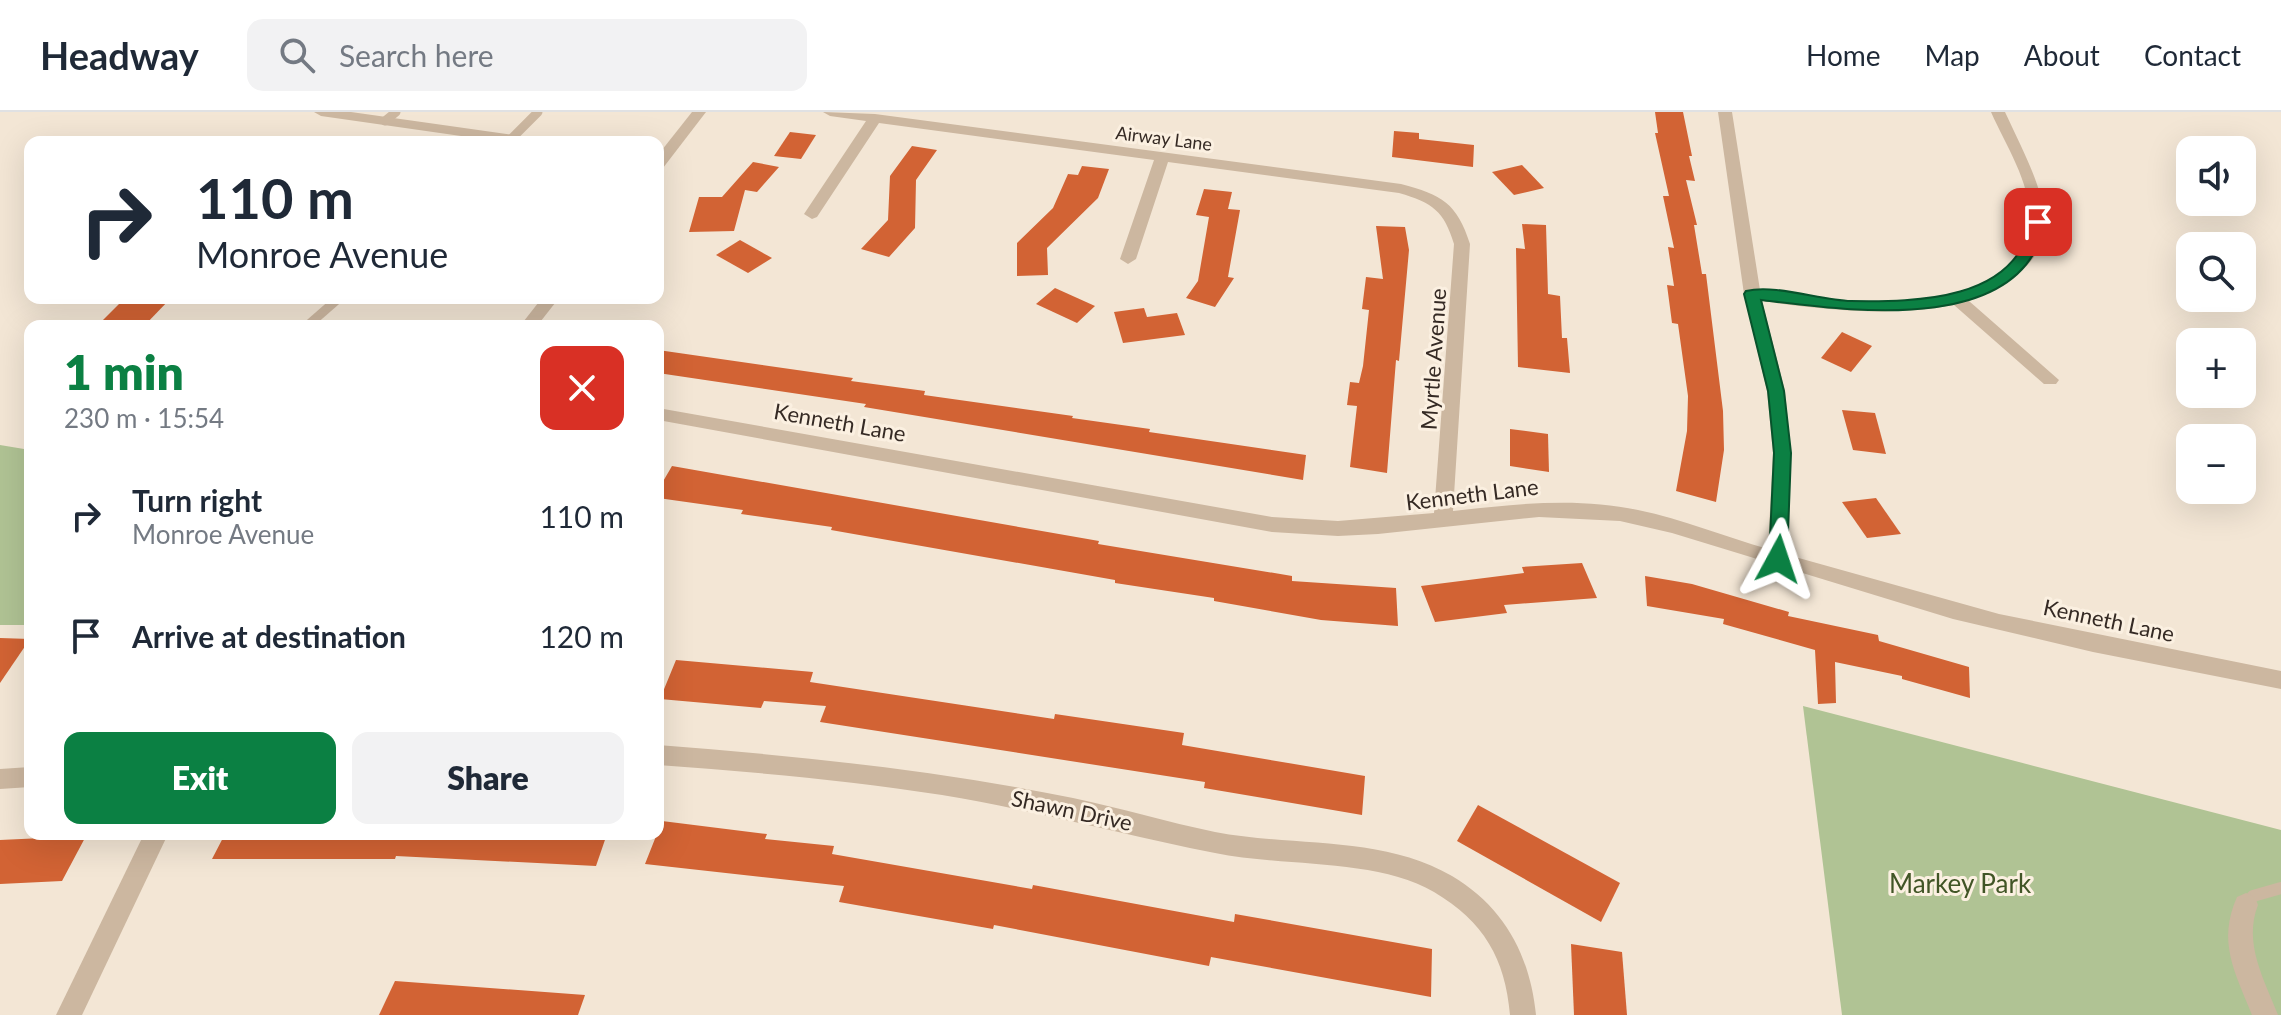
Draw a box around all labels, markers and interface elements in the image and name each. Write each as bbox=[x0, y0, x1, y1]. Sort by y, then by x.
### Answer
search box bbox=[247, 19, 807, 91]
text: Headway bbox=[40, 32, 199, 78]
icon: search bbox=[275, 33, 319, 77]
text: Search here bbox=[339, 37, 494, 73]
text: Home bbox=[1806, 38, 1881, 72]
text: Map bbox=[1925, 38, 1980, 72]
text: About bbox=[2024, 38, 2100, 72]
text: Contact bbox=[2144, 38, 2241, 72]
street label: Airway Lane bbox=[1115, 121, 1213, 155]
map controls bbox=[2176, 136, 2256, 504]
button: sound bbox=[2176, 136, 2256, 216]
text: 110 m bbox=[196, 164, 354, 231]
icon: right bbox=[64, 168, 168, 272]
pin bbox=[2004, 188, 2072, 256]
icon: arrive bbox=[2016, 200, 2060, 244]
text: Monroe Avenue bbox=[196, 232, 448, 276]
button: search bbox=[2176, 232, 2256, 312]
street label: Myrtle Avenue bbox=[1415, 287, 1451, 431]
button: + bbox=[2176, 328, 2256, 408]
text: 1 min bbox=[64, 343, 184, 400]
button: close bbox=[540, 346, 624, 430]
street label: Kenneth Lane bbox=[772, 397, 908, 447]
text: 230 m · 15:54 bbox=[64, 402, 224, 434]
button: − bbox=[2176, 424, 2256, 504]
street label: Kenneth Lane bbox=[1404, 472, 1540, 516]
text: Turn right bbox=[132, 482, 262, 518]
icon: right bbox=[64, 494, 108, 538]
text: 110 m bbox=[539, 498, 624, 534]
position arrow bbox=[1736, 517, 1820, 601]
text: Monroe Avenue bbox=[132, 518, 314, 550]
street label: Kenneth Lane bbox=[2041, 593, 2177, 647]
icon: arrive bbox=[64, 614, 108, 658]
text: Arrive at destination bbox=[132, 618, 406, 654]
text: 120 m bbox=[539, 618, 624, 654]
button: Exit bbox=[64, 732, 336, 824]
button: Share bbox=[352, 732, 624, 824]
street label: Shawn Drive bbox=[1009, 784, 1135, 836]
park label: Markey Park bbox=[1889, 867, 2032, 899]

